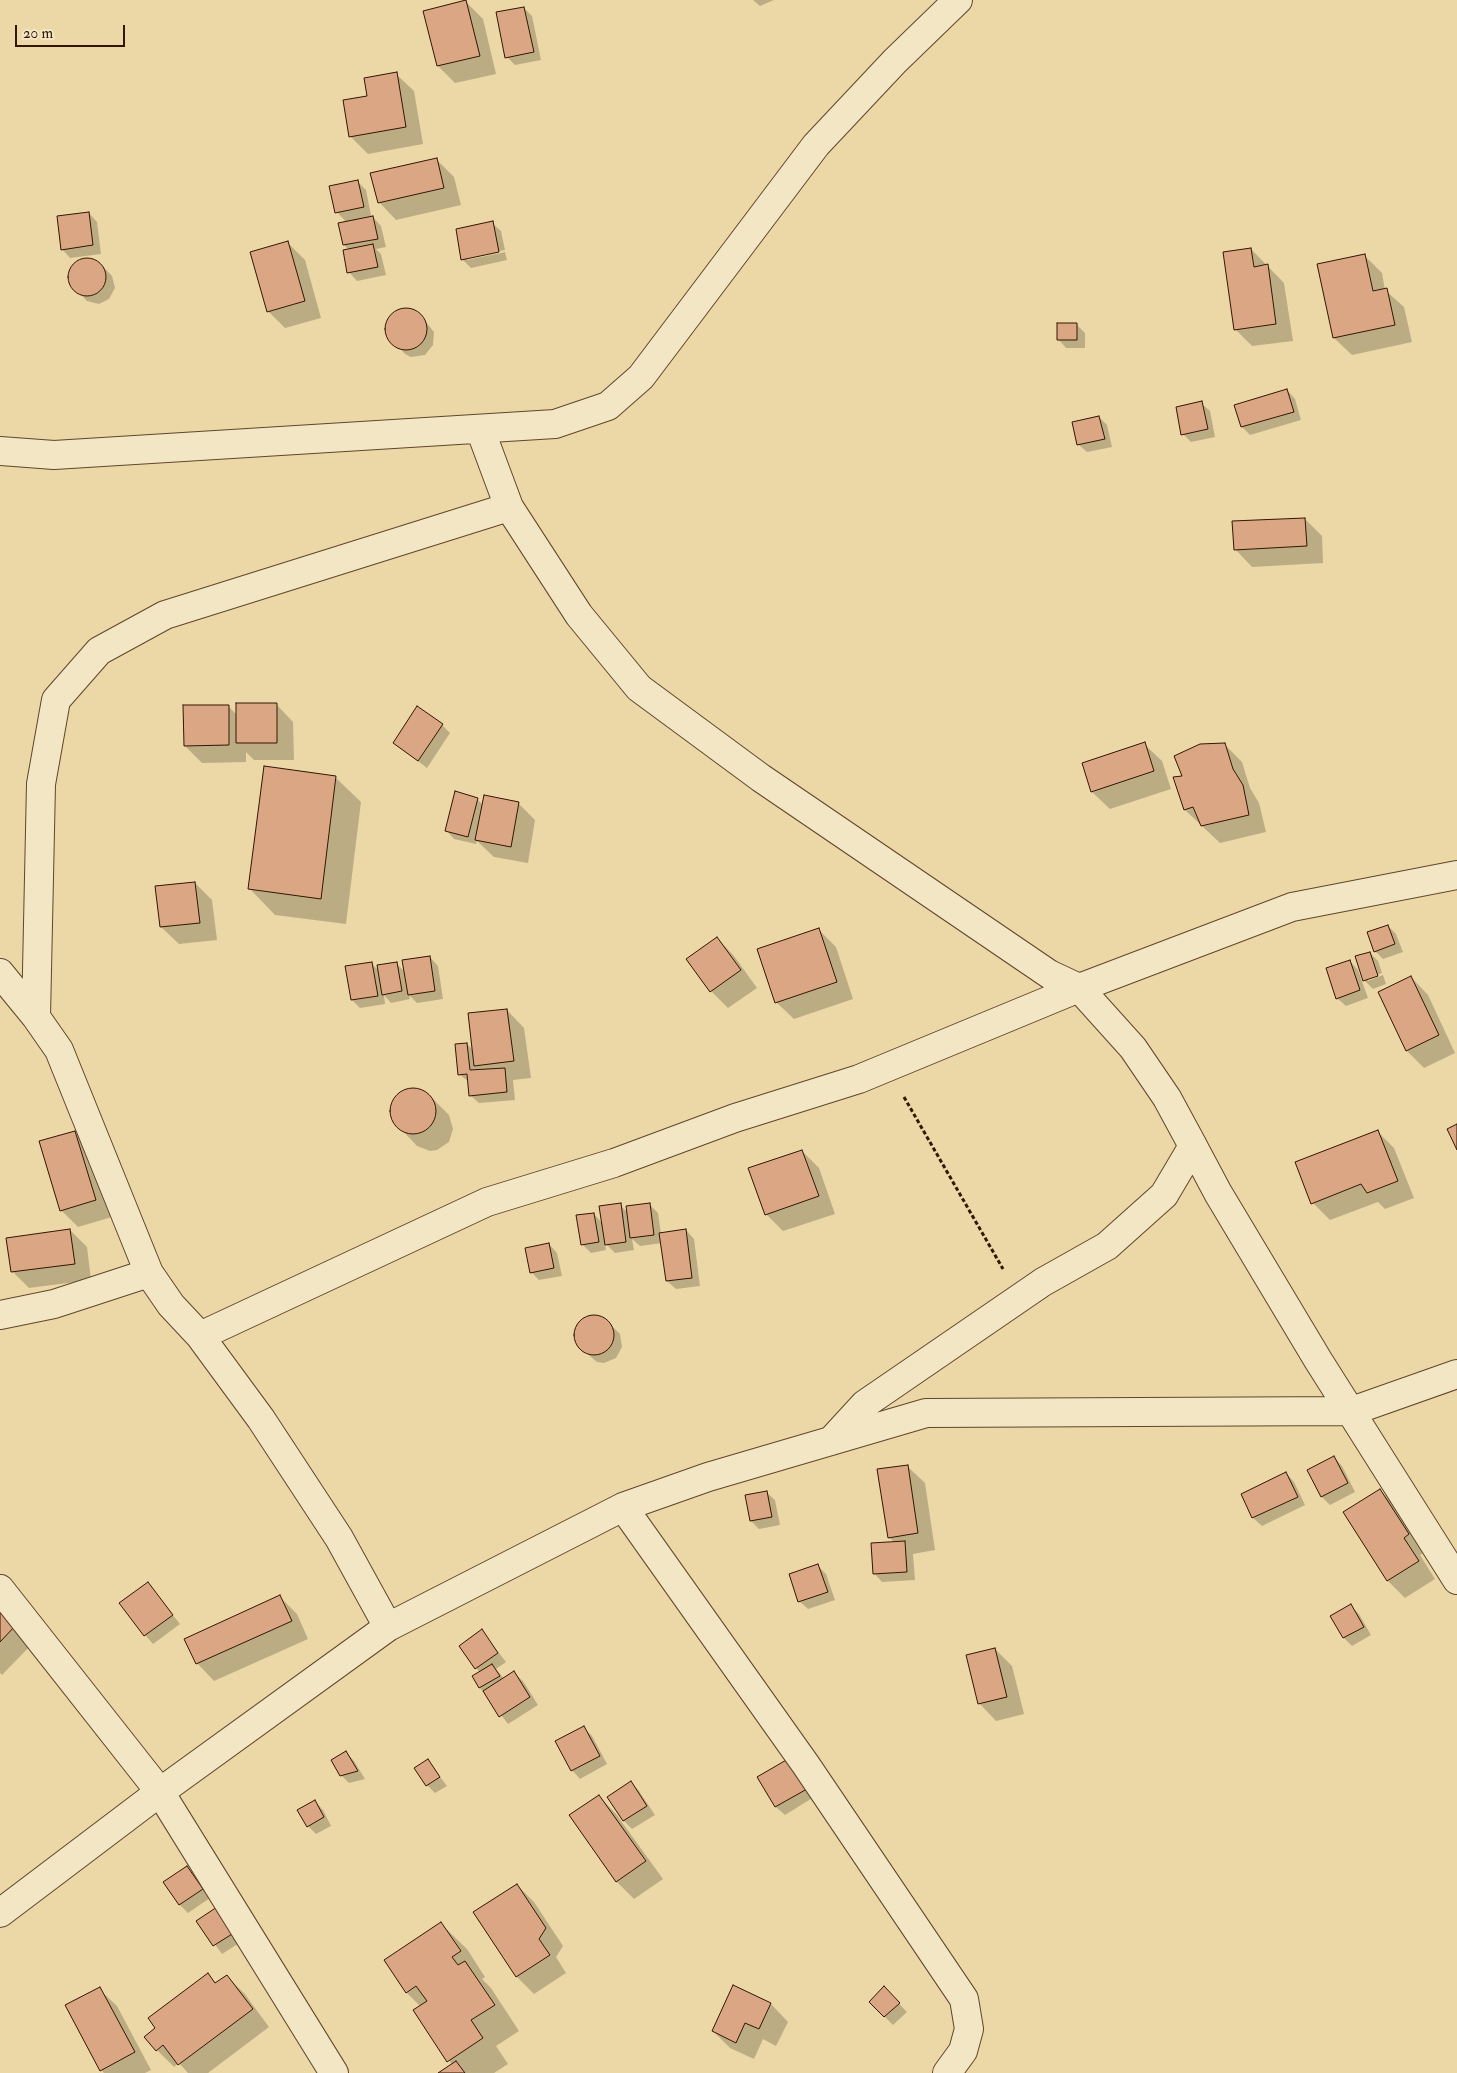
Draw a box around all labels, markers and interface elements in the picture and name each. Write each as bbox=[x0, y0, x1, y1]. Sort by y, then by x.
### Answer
scale bar bbox=[18, 15, 128, 47]
text: 20 m bbox=[23, 24, 53, 43]

